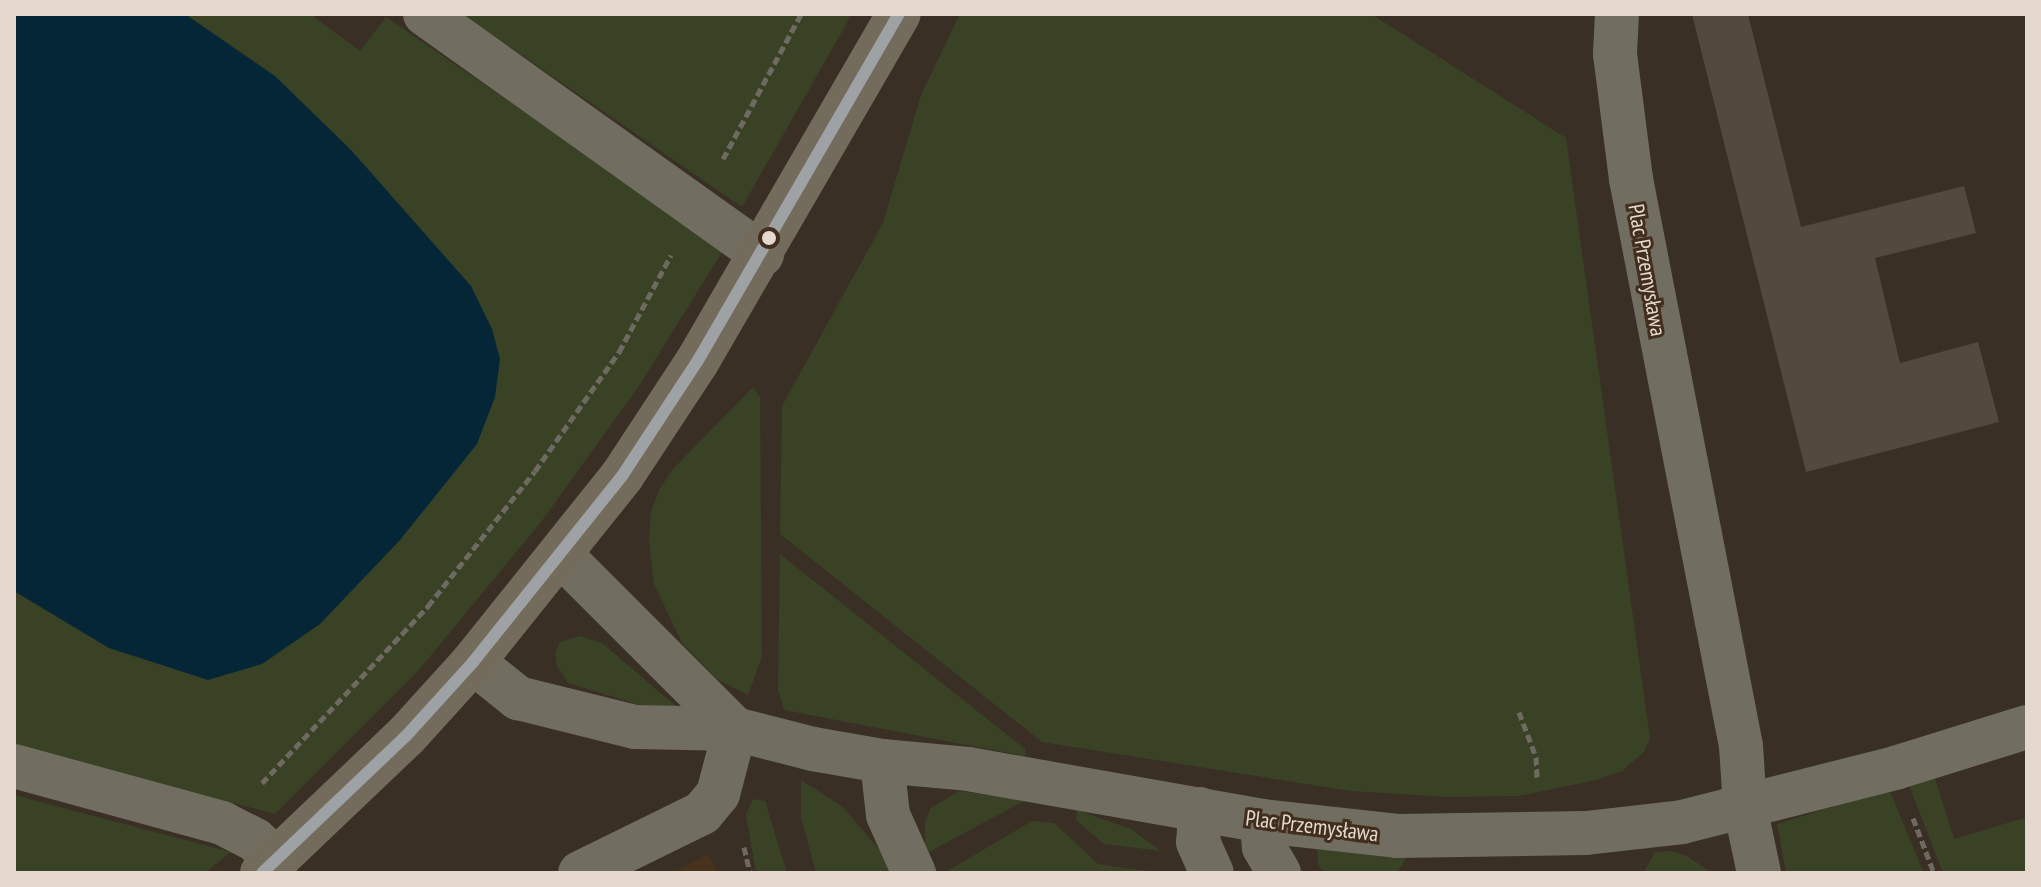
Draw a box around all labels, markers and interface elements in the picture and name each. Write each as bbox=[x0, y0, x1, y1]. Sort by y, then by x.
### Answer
street label: Plac Przemysława bbox=[1622, 202, 1672, 338]
unlabelled marker bbox=[761, 230, 777, 246]
street label: Plac Przemysława bbox=[1244, 805, 1380, 847]

